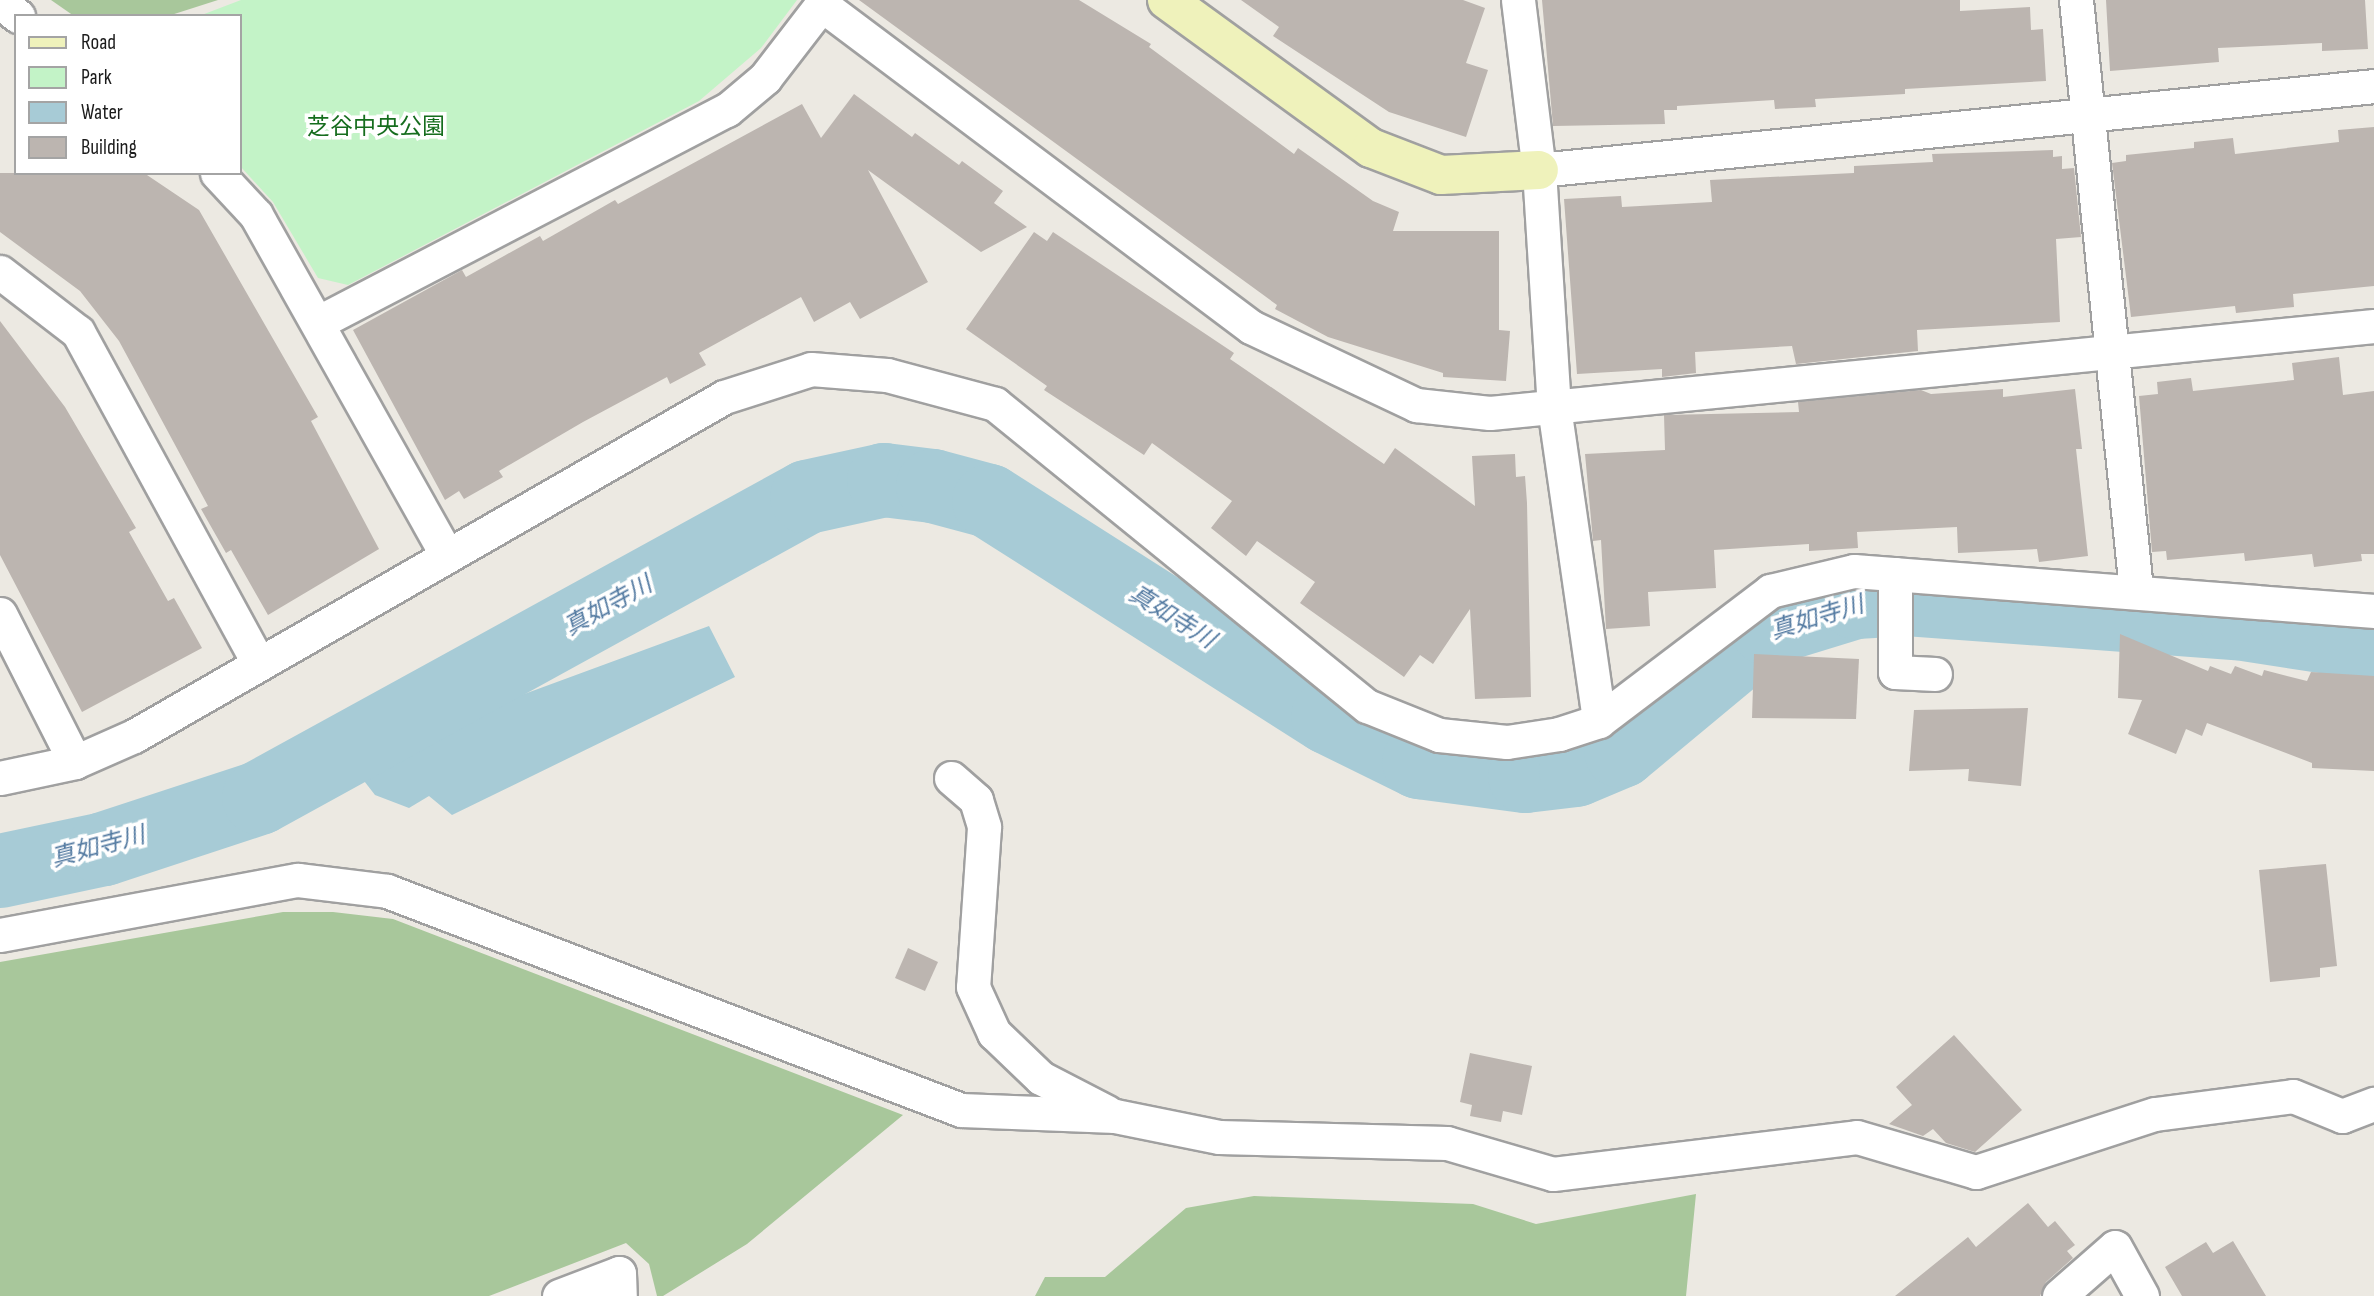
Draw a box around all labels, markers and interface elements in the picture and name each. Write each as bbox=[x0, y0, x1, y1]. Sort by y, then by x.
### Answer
legend bbox=[14, 14, 242, 175]
text: Road bbox=[81, 30, 116, 55]
text: Park bbox=[81, 65, 112, 90]
text: Water bbox=[81, 100, 123, 125]
park label: 芝谷中央公園 bbox=[307, 113, 445, 141]
text: Building bbox=[81, 135, 137, 160]
water label: 真如寺川 bbox=[559, 570, 657, 642]
water label: 真如寺川 bbox=[1124, 579, 1220, 655]
water label: 真如寺川 bbox=[1767, 590, 1867, 646]
water label: 真如寺川 bbox=[48, 821, 148, 873]

